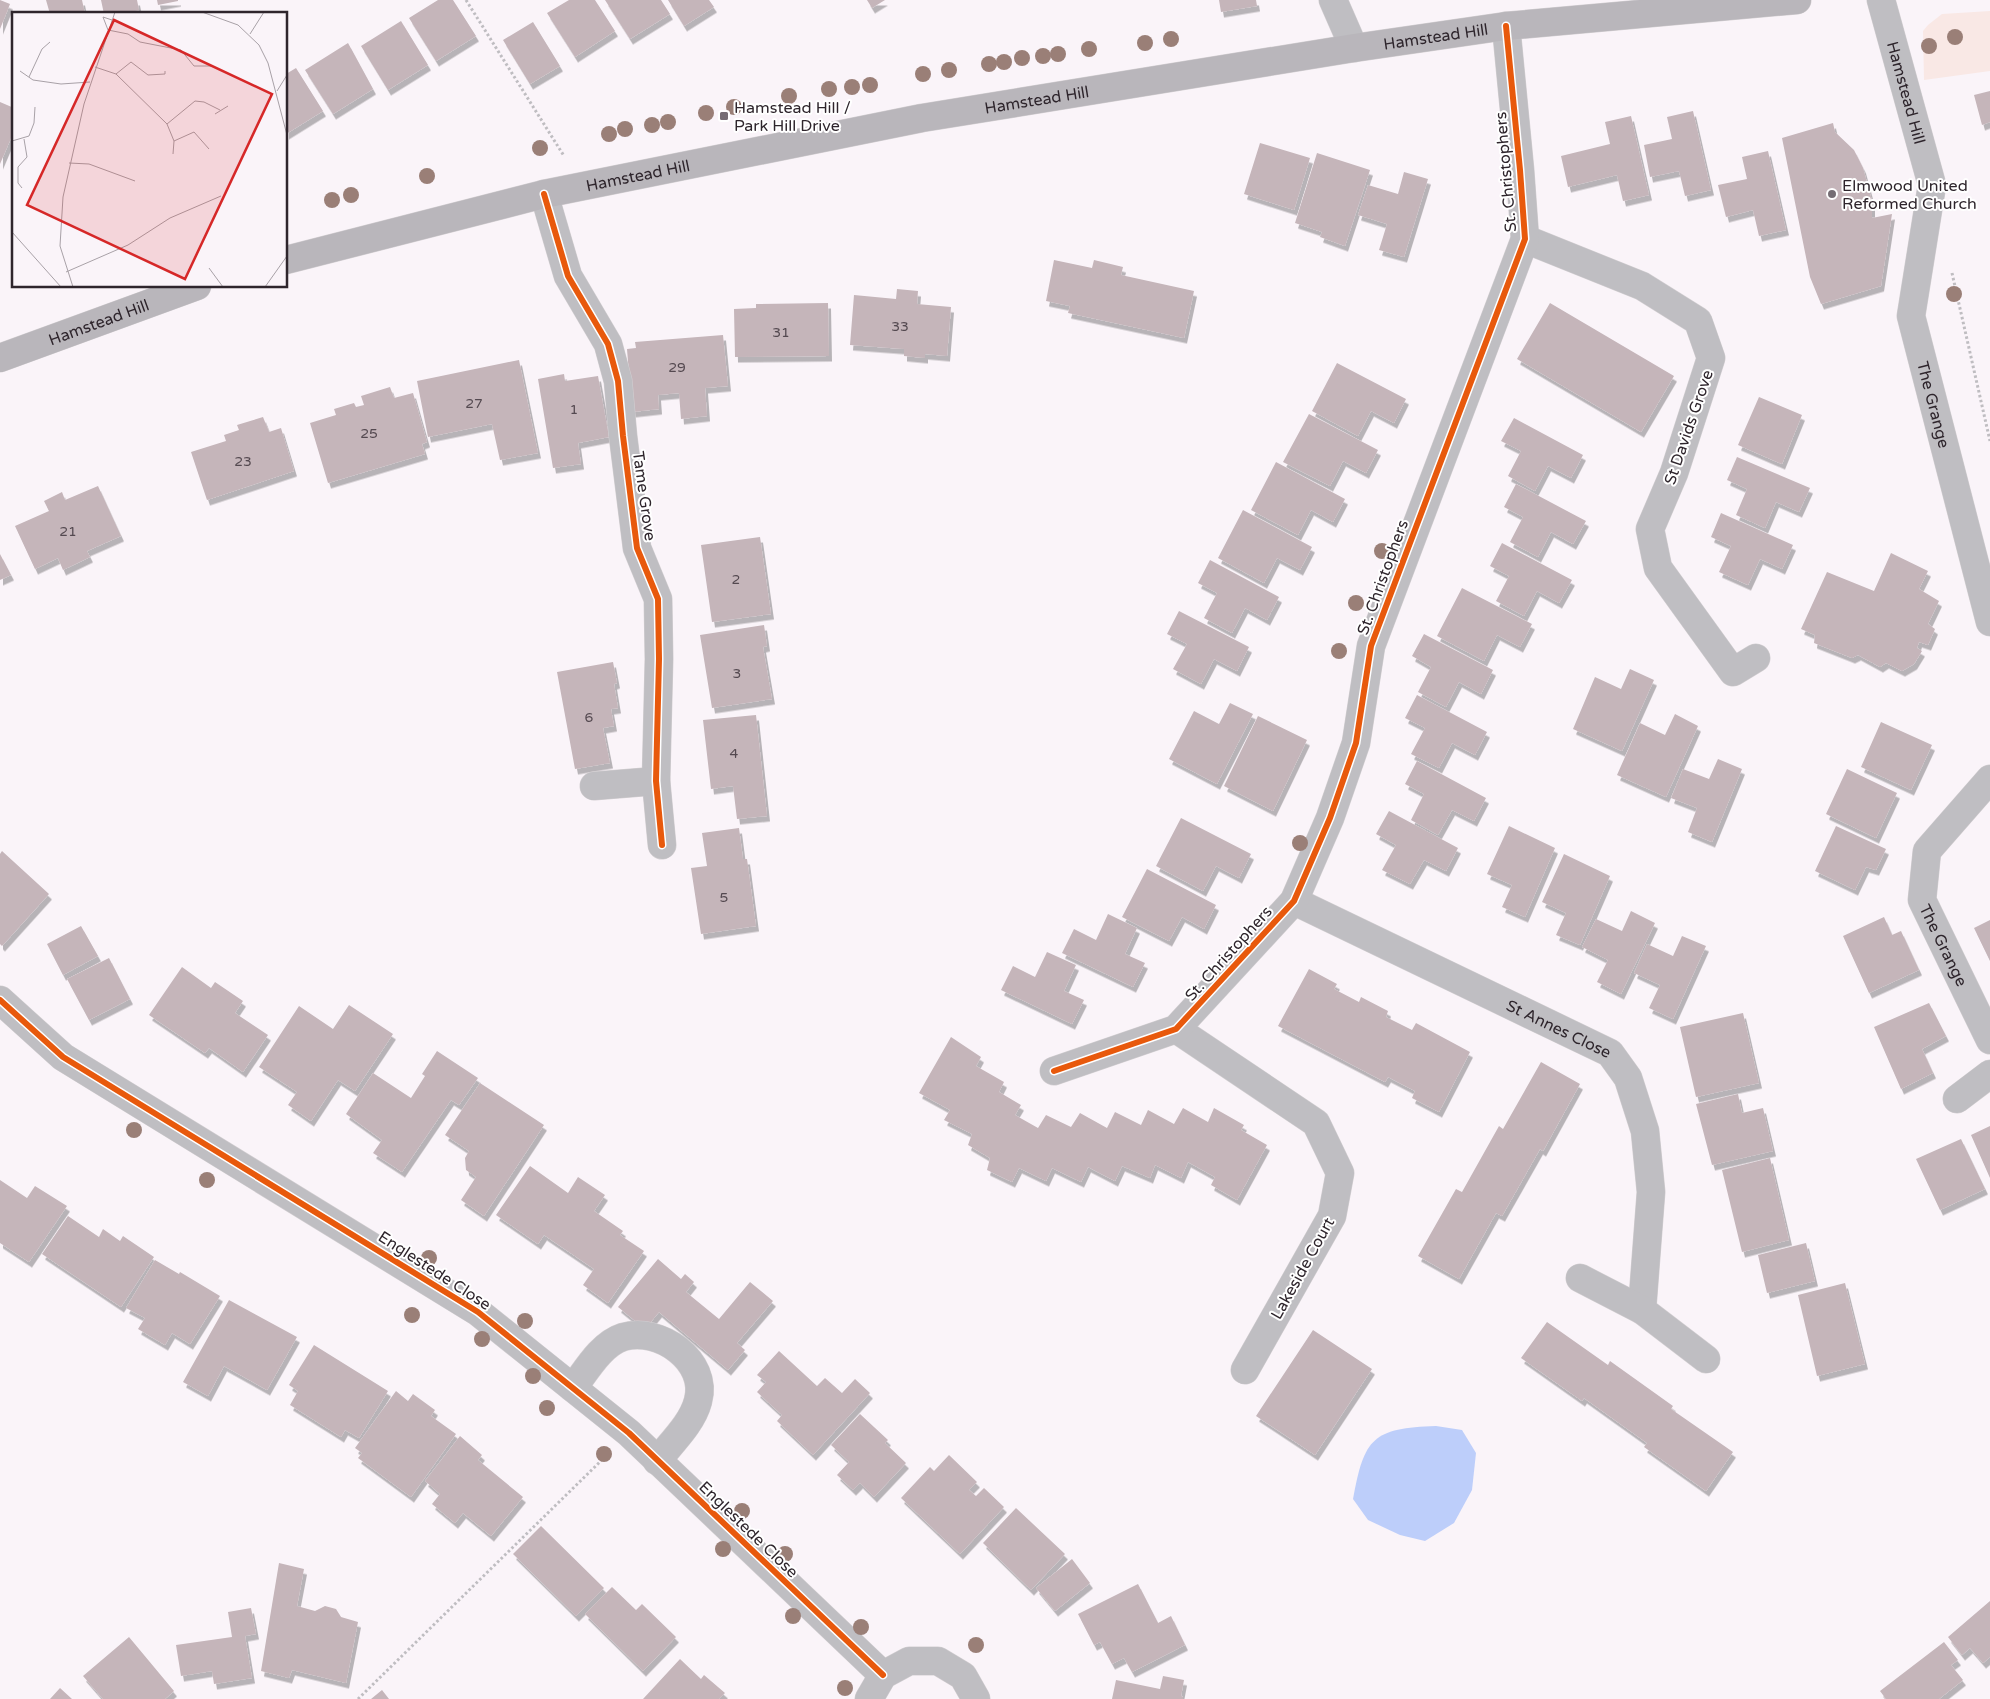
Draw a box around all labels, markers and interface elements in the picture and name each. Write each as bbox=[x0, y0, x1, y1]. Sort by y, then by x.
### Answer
inset map bbox=[12, 12, 288, 288]
street label: Hamstead Hill bbox=[1382, 20, 1490, 55]
street label: Hamstead Hill bbox=[1882, 39, 1929, 146]
street label: Hamstead Hill bbox=[983, 82, 1091, 119]
place label: Hamstead Hill / Park Hill Drive bbox=[734, 98, 851, 136]
marker: Hamstead Hill / Park Hill Drive bbox=[718, 110, 730, 122]
street label: St. Christophers bbox=[1491, 111, 1521, 233]
street label: Hamstead Hill bbox=[584, 156, 692, 196]
place label: Elmwood United Reformed Church bbox=[1842, 176, 1977, 214]
marker: Elmwood United Reformed Church bbox=[1826, 188, 1838, 200]
street label: Hamstead Hill bbox=[46, 295, 152, 350]
house number: 33 bbox=[891, 318, 909, 335]
house number: 31 bbox=[772, 324, 790, 341]
house number: 29 bbox=[668, 359, 686, 376]
street label: The Grange bbox=[1912, 359, 1954, 450]
street label: St Davids Grove bbox=[1660, 367, 1718, 487]
house number: 27 bbox=[465, 395, 483, 412]
house number: 1 bbox=[570, 401, 578, 418]
house number: 25 bbox=[360, 425, 378, 442]
street label: Tame Grove bbox=[628, 450, 660, 542]
house number: 23 bbox=[234, 453, 252, 470]
street label: St. Christophers bbox=[1353, 517, 1413, 638]
house number: 21 bbox=[59, 523, 77, 540]
house number: 2 bbox=[732, 571, 740, 588]
house number: 3 bbox=[733, 665, 741, 682]
house number: 6 bbox=[585, 709, 594, 726]
house number: 4 bbox=[730, 745, 739, 762]
house number: 5 bbox=[720, 889, 728, 906]
street label: The Grange bbox=[1915, 901, 1971, 990]
street label: St. Christophers bbox=[1181, 902, 1277, 1005]
street label: St Annes Close bbox=[1503, 996, 1614, 1063]
street label: Lakeside Court bbox=[1267, 1214, 1339, 1323]
street label: Englestede Close bbox=[374, 1227, 495, 1315]
street label: Englestede Close bbox=[694, 1477, 802, 1582]

